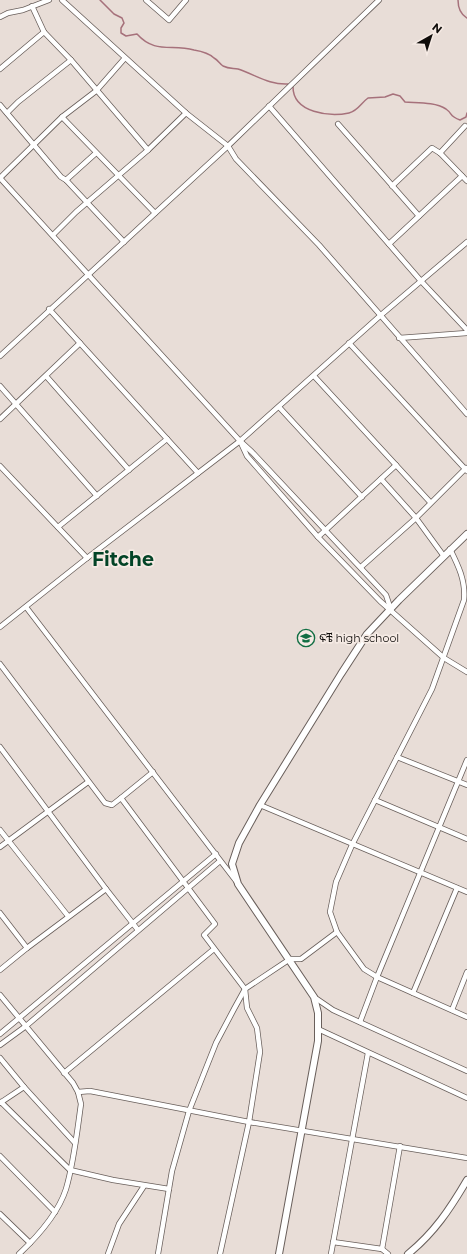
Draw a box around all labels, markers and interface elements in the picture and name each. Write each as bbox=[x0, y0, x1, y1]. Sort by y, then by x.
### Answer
north arrow bbox=[411, 16, 451, 56]
text: N bbox=[429, 20, 445, 36]
district label: Fitche bbox=[92, 548, 154, 571]
school or university icon: ፍቼ high school bbox=[296, 628, 316, 648]
place label: ፍቼ high school bbox=[319, 631, 399, 645]

